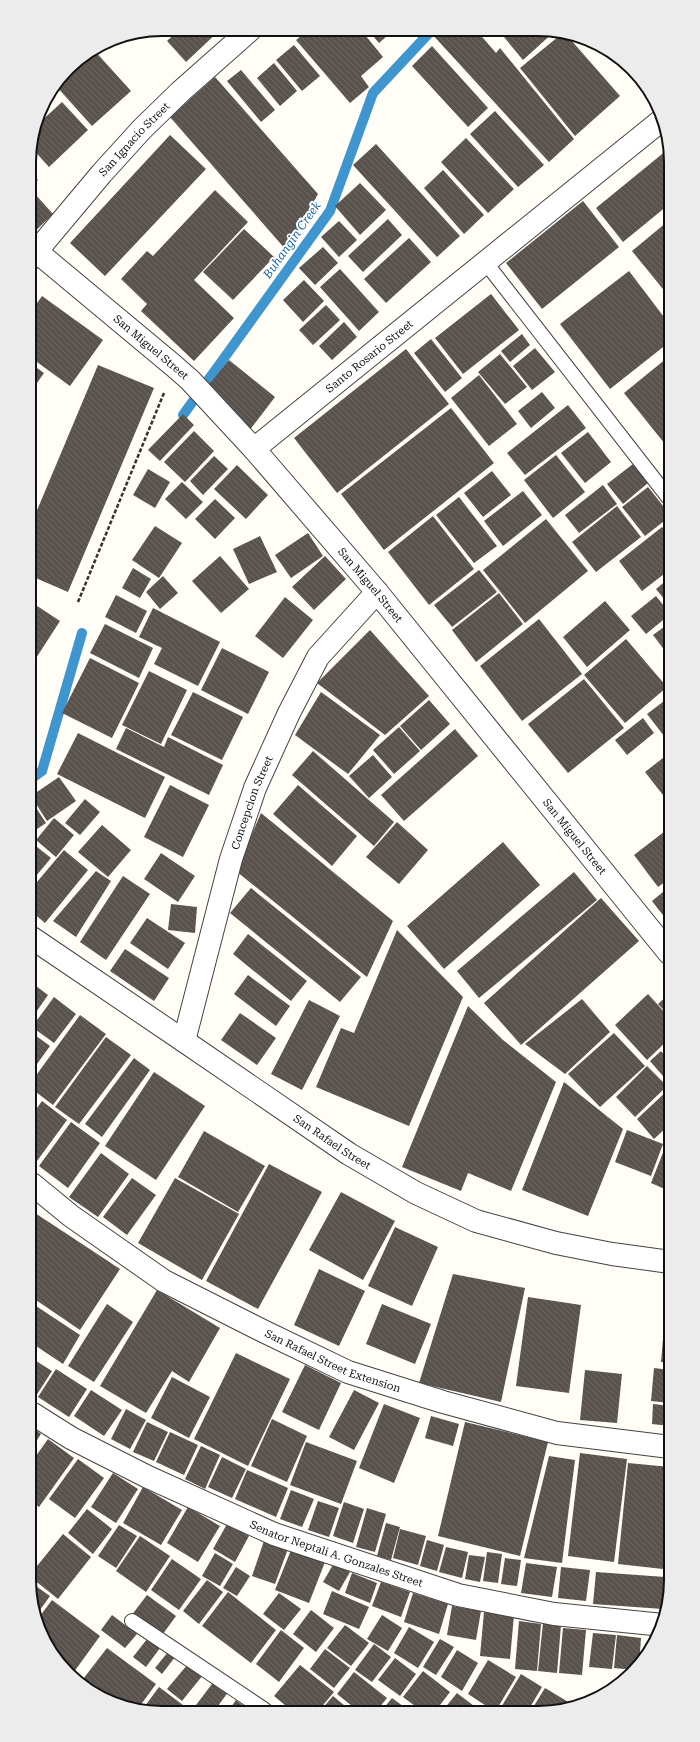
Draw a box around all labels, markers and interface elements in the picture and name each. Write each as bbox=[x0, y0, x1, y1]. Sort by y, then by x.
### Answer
street label: San Ignacio Street bbox=[96, 100, 173, 179]
water label: Buhangin Creek bbox=[260, 198, 324, 282]
street label: San Miguel Street bbox=[111, 312, 191, 383]
street label: Santo Rosario Street bbox=[323, 317, 416, 395]
street label: San Miguel Street bbox=[335, 545, 405, 625]
street label: Concepcion Street bbox=[229, 754, 276, 851]
street label: San Miguel Street bbox=[540, 796, 609, 877]
street label: San Rafael Street bbox=[291, 1112, 373, 1172]
street label: San Rafael Street Extension bbox=[263, 1327, 402, 1395]
street label: Senator Neptali A. Gonzales Street bbox=[248, 1518, 425, 1590]

